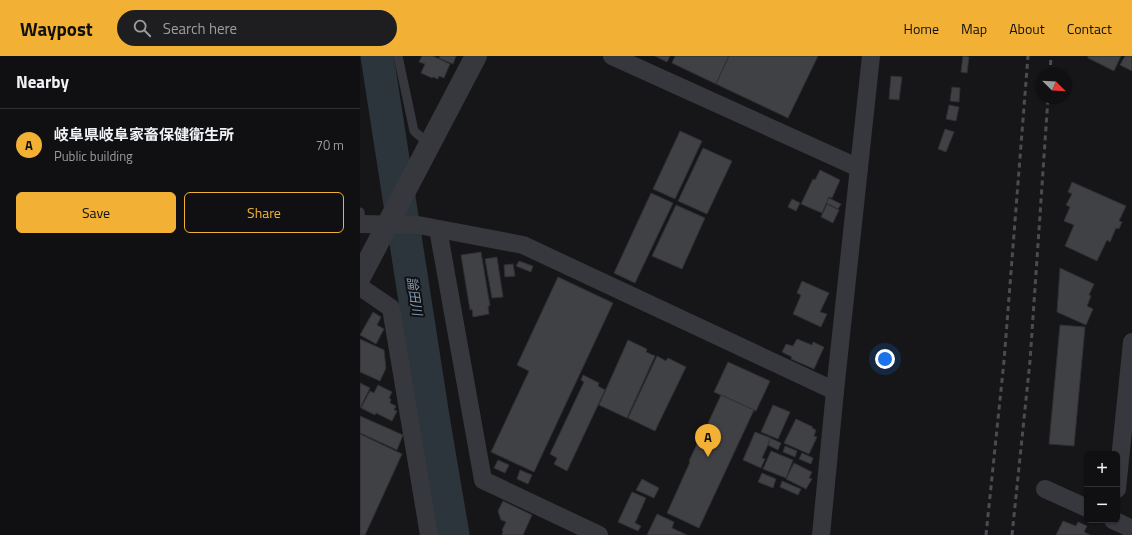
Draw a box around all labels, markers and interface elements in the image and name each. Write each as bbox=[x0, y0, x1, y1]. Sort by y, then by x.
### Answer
search box bbox=[117, 10, 397, 46]
text: Waypost bbox=[20, 14, 93, 43]
icon: search bbox=[131, 17, 153, 39]
text: Search here bbox=[163, 17, 237, 40]
text: Home bbox=[904, 18, 939, 39]
text: Map bbox=[961, 18, 987, 39]
text: About bbox=[1009, 18, 1045, 39]
text: Contact bbox=[1067, 18, 1112, 39]
north arrow bbox=[1036, 68, 1072, 104]
text: Nearby bbox=[16, 69, 69, 95]
text: 岐阜県岐阜家畜保健衛生所 bbox=[54, 123, 234, 146]
text: A bbox=[25, 135, 33, 155]
text: 70 m bbox=[316, 135, 344, 155]
text: Public building bbox=[54, 146, 133, 166]
button: Save bbox=[16, 192, 176, 233]
button: Share bbox=[184, 192, 344, 233]
water label: 論田川 bbox=[402, 275, 428, 319]
your location bbox=[875, 349, 895, 369]
pin: A bbox=[695, 424, 721, 457]
map controls bbox=[1084, 451, 1120, 523]
button: + bbox=[1084, 451, 1120, 487]
button: − bbox=[1084, 487, 1120, 523]

